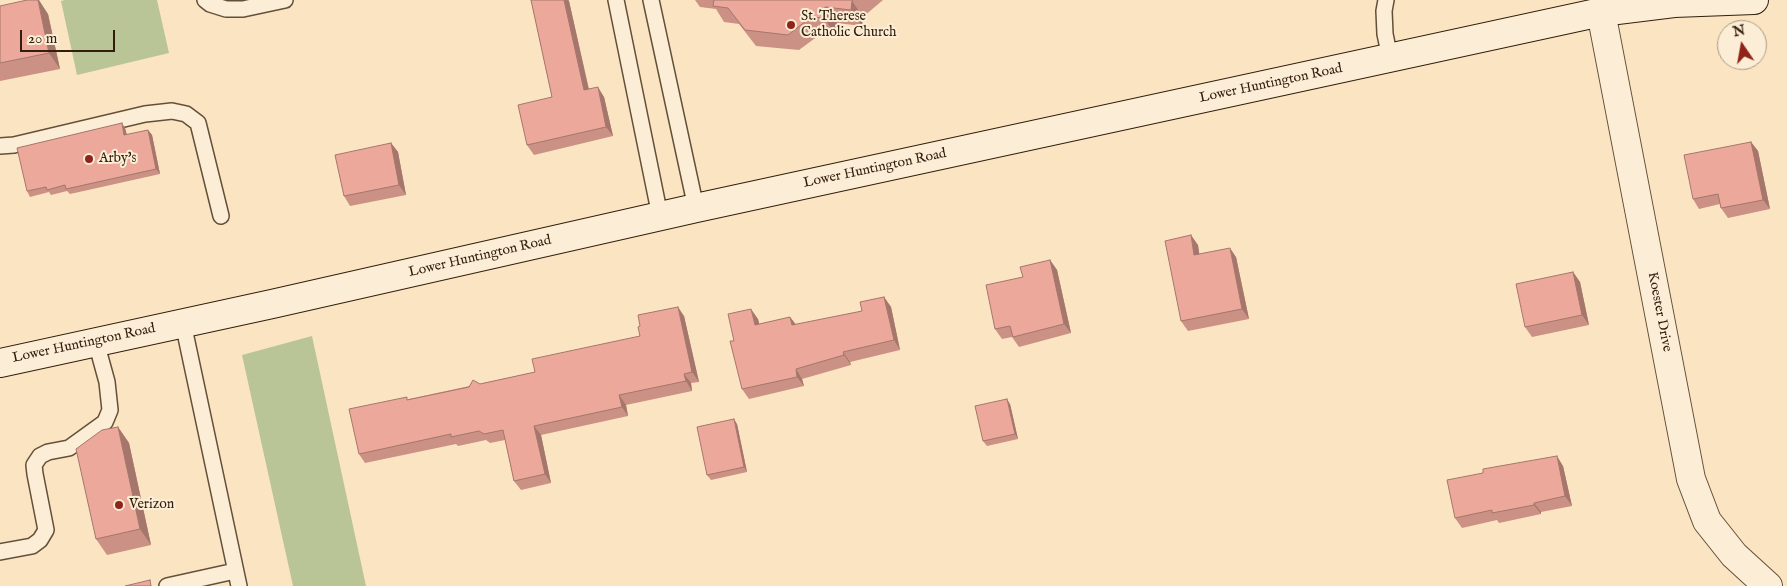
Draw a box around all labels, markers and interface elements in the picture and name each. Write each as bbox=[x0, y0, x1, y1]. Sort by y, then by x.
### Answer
place label: St. Therese Catholic Church bbox=[801, 9, 897, 41]
marker: St. Therese Catholic Church bbox=[785, 19, 797, 31]
scale bar bbox=[22, 20, 118, 52]
north arrow bbox=[1717, 20, 1767, 70]
text: N bbox=[1731, 21, 1747, 41]
text: 20 m bbox=[28, 29, 57, 48]
street label: Lower Huntington Road bbox=[1198, 61, 1344, 107]
street label: Lower Huntington Road bbox=[802, 146, 948, 192]
place label: Arby's bbox=[99, 151, 137, 167]
marker: Arby's bbox=[83, 153, 95, 165]
street label: Lower Huntington Road bbox=[407, 232, 553, 282]
street label: Koester Drive bbox=[1643, 271, 1675, 353]
street label: Lower Huntington Road bbox=[11, 321, 157, 367]
place label: Verizon bbox=[129, 497, 174, 513]
marker: Verizon bbox=[113, 499, 125, 511]

